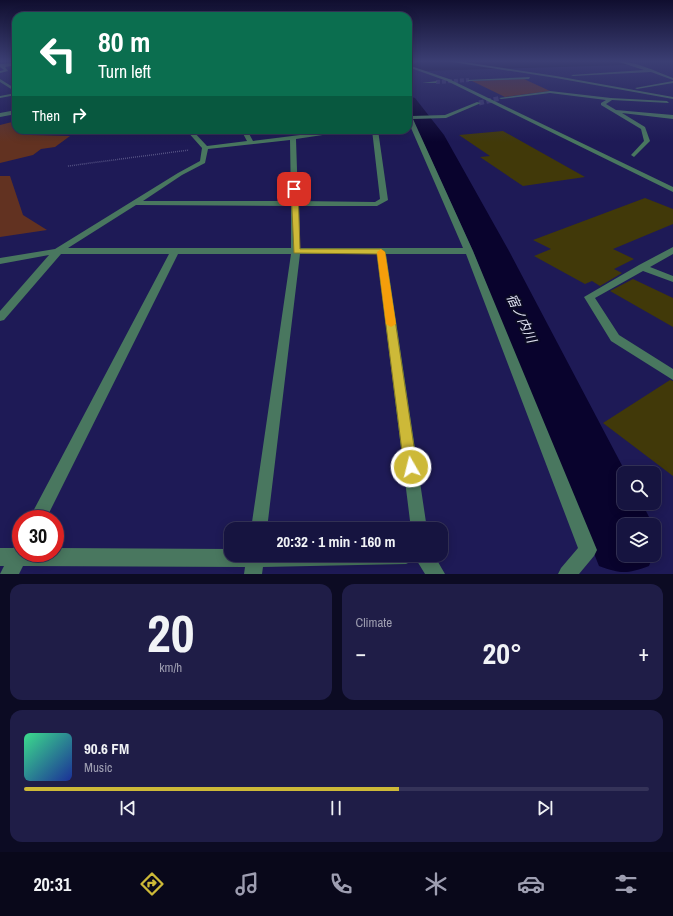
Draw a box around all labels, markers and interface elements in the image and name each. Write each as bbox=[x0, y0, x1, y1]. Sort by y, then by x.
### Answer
text: 80 m bbox=[98, 23, 150, 61]
icon: left bbox=[32, 28, 84, 80]
text: Turn left bbox=[98, 59, 151, 84]
icon: right bbox=[68, 104, 90, 126]
text: Then bbox=[32, 105, 60, 126]
pin bbox=[277, 172, 311, 206]
icon: arrive bbox=[283, 178, 305, 200]
water label: 宿ノ内川 bbox=[503, 291, 541, 347]
position arrow bbox=[390, 446, 432, 488]
map controls bbox=[617, 466, 661, 562]
button: search bbox=[617, 466, 661, 510]
speed limit sign: 30 bbox=[12, 510, 64, 562]
button: layers bbox=[617, 518, 661, 562]
text: 20:32 · 1 min · 160 m bbox=[277, 531, 395, 552]
text: 20 bbox=[147, 598, 194, 668]
text: Climate bbox=[356, 614, 392, 631]
text: 20° bbox=[483, 633, 522, 673]
text: − bbox=[356, 638, 366, 668]
text: + bbox=[638, 638, 649, 668]
text: km/h bbox=[159, 659, 182, 676]
text: 90.6 FM bbox=[84, 738, 129, 759]
text: Music bbox=[84, 759, 112, 776]
icon: previous bbox=[117, 797, 139, 819]
icon: pause bbox=[325, 797, 347, 819]
icon: next bbox=[534, 797, 556, 819]
icon: directions bbox=[138, 870, 166, 898]
icon: music bbox=[233, 870, 261, 898]
icon: phone bbox=[327, 870, 355, 898]
icon: climate bbox=[422, 870, 450, 898]
icon: car bbox=[517, 870, 545, 898]
icon: filters bbox=[612, 870, 640, 898]
text: 20:31 bbox=[33, 872, 71, 897]

